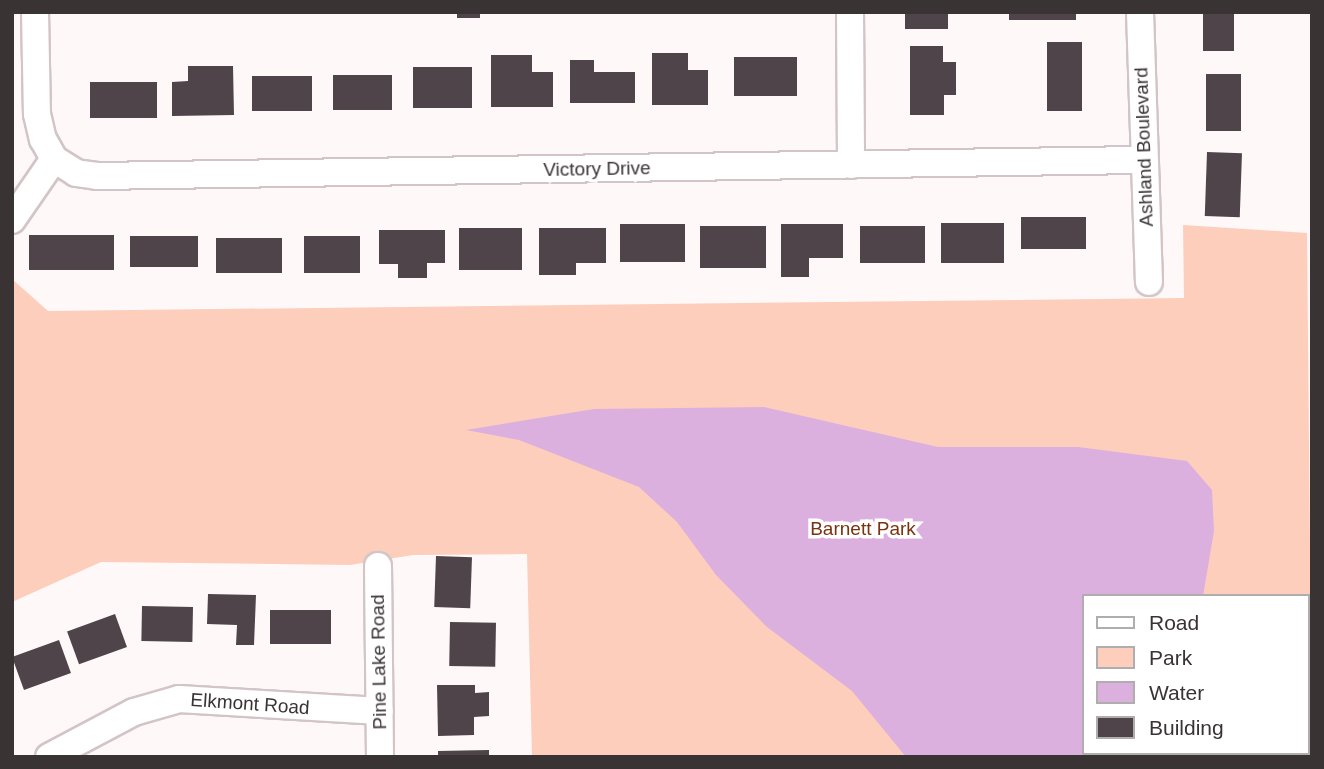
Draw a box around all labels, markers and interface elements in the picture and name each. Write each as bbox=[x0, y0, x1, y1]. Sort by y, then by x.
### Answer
street label: Ashland Boulevard bbox=[1130, 67, 1158, 227]
street label: Victory Drive bbox=[543, 157, 651, 181]
park label: Barnett Park bbox=[810, 518, 916, 540]
street label: Pine Lake Road bbox=[366, 594, 392, 730]
legend bbox=[1082, 594, 1310, 755]
text: Road bbox=[1149, 611, 1199, 634]
text: Park bbox=[1149, 646, 1192, 669]
text: Water bbox=[1149, 681, 1204, 704]
street label: Elkmont Road bbox=[190, 688, 310, 720]
text: Building bbox=[1149, 716, 1224, 739]

